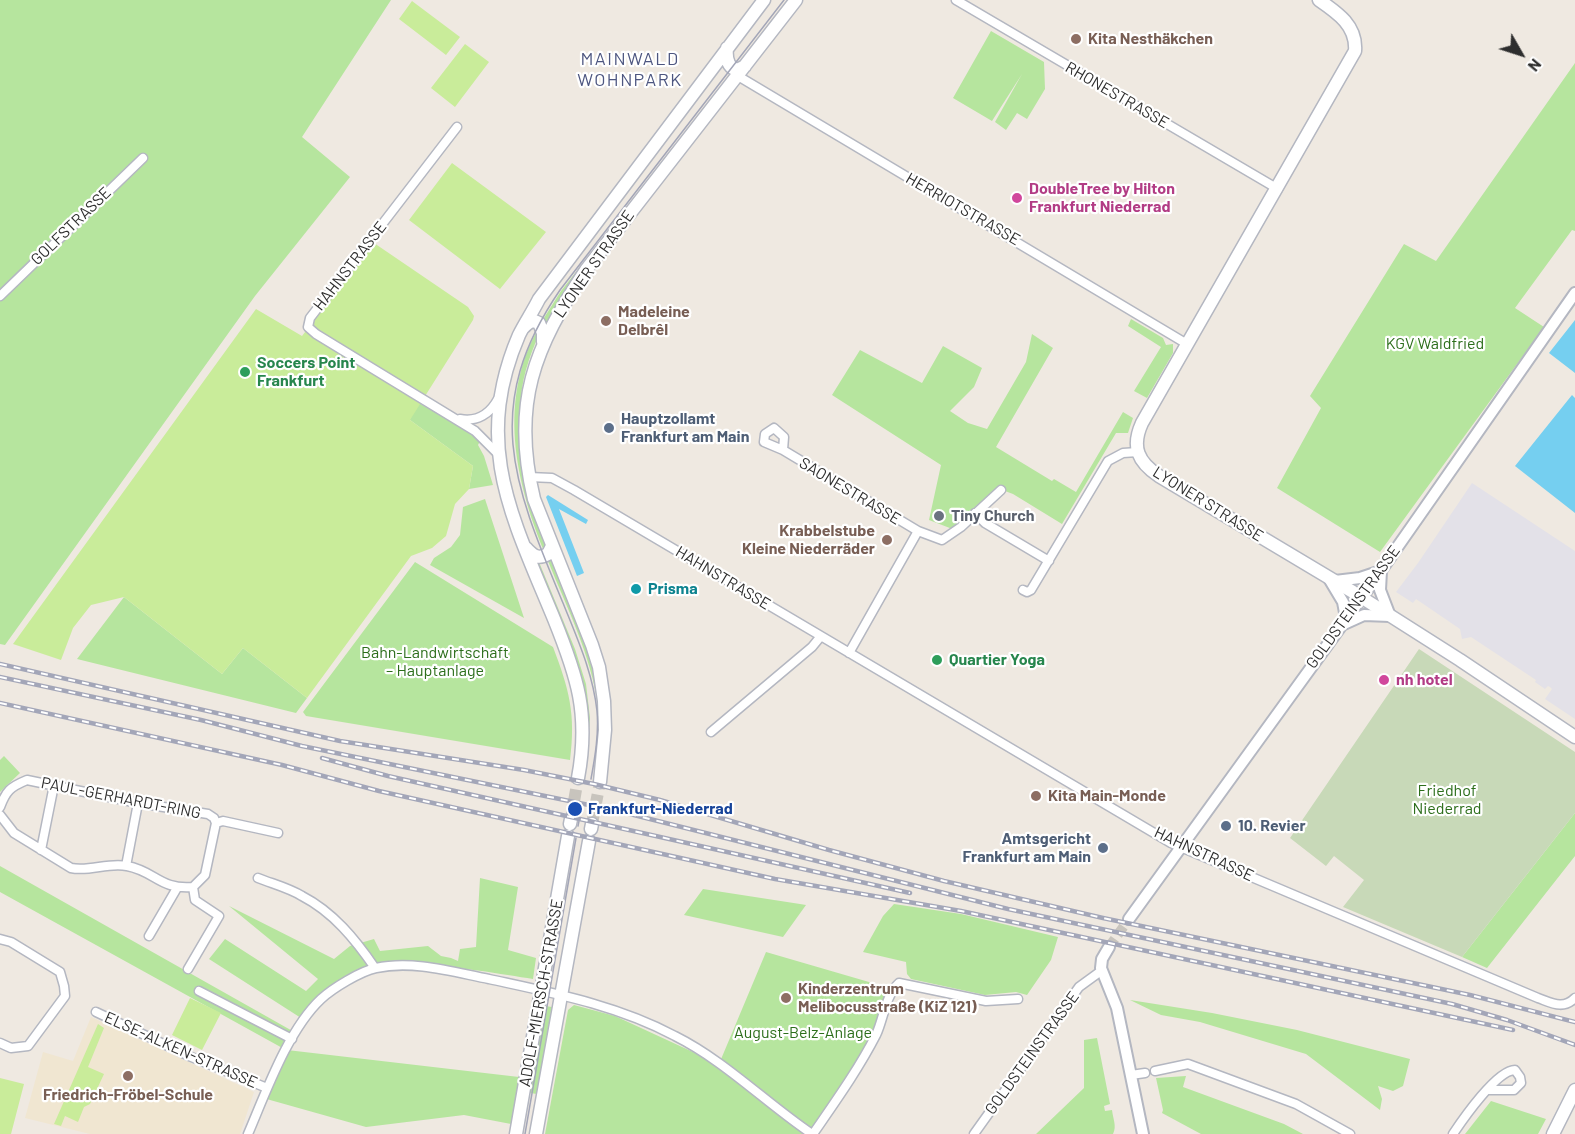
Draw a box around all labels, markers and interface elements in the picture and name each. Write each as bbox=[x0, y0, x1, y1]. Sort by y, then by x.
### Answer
north arrow bbox=[1491, 24, 1551, 84]
place label: Kita Nesthäkchen bbox=[1088, 29, 1213, 49]
marker: Kita Nesthäkchen bbox=[1069, 32, 1083, 46]
district label: MAINWALD WOHNPARK bbox=[577, 48, 683, 90]
text: N bbox=[1525, 56, 1546, 76]
street label: RHONESTRASSE bbox=[1062, 58, 1172, 132]
street label: HERRIOTSTRASSE bbox=[902, 168, 1024, 250]
place label: DoubleTree by Hilton Frankfurt Niederrad bbox=[1029, 179, 1175, 217]
street label: GOLFSTRASSE bbox=[27, 183, 115, 269]
marker: DoubleTree by Hilton Frankfurt Niederrad bbox=[1010, 191, 1024, 205]
street label: LYONER STRASSE bbox=[550, 207, 638, 321]
street label: HAHNSTRASSE bbox=[309, 218, 391, 314]
place label: Madeleine Delbrêl bbox=[618, 302, 690, 340]
marker: Madeleine Delbrêl bbox=[599, 314, 613, 328]
park label: KGV Waldfried bbox=[1386, 334, 1484, 354]
place label: Soccers Point Frankfurt bbox=[257, 353, 355, 391]
marker: Soccers Point Frankfurt bbox=[238, 365, 252, 379]
place label: Hauptzollamt Frankfurt am Main bbox=[621, 409, 749, 447]
marker: Hauptzollamt Frankfurt am Main bbox=[602, 421, 616, 435]
street label: SAONESTRASSE bbox=[796, 453, 904, 529]
street label: LYONER STRASSE bbox=[1149, 462, 1267, 546]
place label: Tiny Church bbox=[951, 506, 1034, 526]
marker: Tiny Church bbox=[932, 509, 946, 523]
place label: Krabbelstube Kleine Niederräder bbox=[742, 521, 875, 559]
marker: Krabbelstube Kleine Niederräder bbox=[880, 533, 894, 547]
street label: HAHNSTRASSE bbox=[672, 542, 774, 614]
street label: GOLDSTEINSTRASSE bbox=[1302, 542, 1404, 672]
place label: Prisma bbox=[648, 579, 698, 599]
marker: Prisma bbox=[629, 582, 643, 596]
park label: Bahn-Landwirtschaft – Hauptanlage bbox=[361, 643, 509, 681]
place label: Quartier Yoga bbox=[949, 650, 1045, 670]
marker: Quartier Yoga bbox=[930, 653, 944, 667]
place label: nh hotel bbox=[1396, 670, 1453, 690]
marker: nh hotel bbox=[1377, 673, 1391, 687]
street label: PAUL-GERHARDT-RING bbox=[39, 773, 203, 823]
park label: Friedhof Niederrad bbox=[1412, 781, 1482, 819]
place label: Kita Main-Monde bbox=[1048, 786, 1166, 806]
marker: Kita Main-Monde bbox=[1029, 789, 1043, 803]
place label: Frankfurt-Niederrad bbox=[588, 799, 733, 819]
marker: Frankfurt-Niederrad bbox=[566, 800, 584, 818]
place label: 10. Revier bbox=[1238, 816, 1306, 836]
marker: 10. Revier bbox=[1219, 819, 1233, 833]
street label: HAHNSTRASSE bbox=[1151, 823, 1257, 885]
place label: Amtsgericht Frankfurt am Main bbox=[963, 829, 1091, 867]
marker: Amtsgericht Frankfurt am Main bbox=[1096, 841, 1110, 855]
street label: ADOLF-MIERSCH-STRASSE bbox=[515, 898, 567, 1088]
place label: Kinderzentrum Melibocusstraße (KiZ 121) bbox=[798, 979, 977, 1017]
street label: GOLDSTEINSTRASSE bbox=[981, 988, 1083, 1118]
marker: Kinderzentrum Melibocusstraße (KiZ 121) bbox=[779, 991, 793, 1005]
street label: ELSE-ALKEN-STRASSE bbox=[102, 1008, 260, 1092]
park label: August-Belz-Anlage bbox=[734, 1023, 872, 1043]
marker: Friedrich-Fröbel-Schule bbox=[121, 1069, 135, 1083]
place label: Friedrich-Fröbel-Schule bbox=[43, 1085, 213, 1105]

